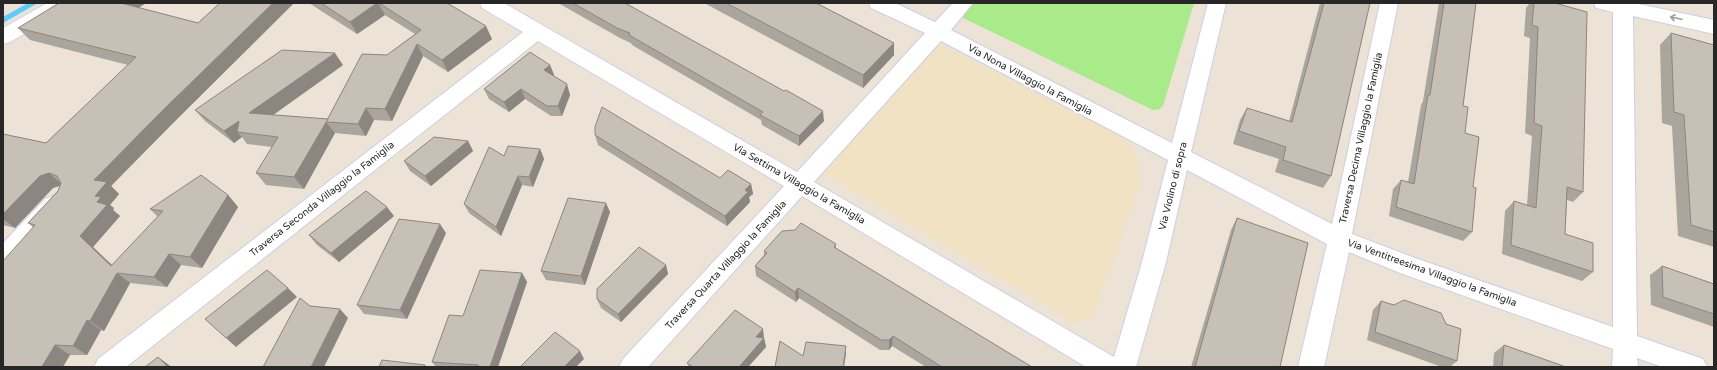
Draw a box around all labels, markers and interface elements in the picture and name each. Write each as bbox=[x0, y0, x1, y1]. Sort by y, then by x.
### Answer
one-way arrow bbox=[1670, 14, 1683, 22]
street label: Via Nona Villaggio la Famiglia bbox=[965, 42, 1095, 118]
street label: Traversa Decima Villaggio la Famiglia bbox=[1337, 51, 1385, 225]
street label: Traversa Seconda Villaggio la Famiglia bbox=[247, 139, 397, 259]
street label: Via Settima Villaggio la Famiglia bbox=[731, 141, 867, 227]
street label: Via Violino di sopra bbox=[1156, 141, 1190, 231]
street label: Traversa Quarta Villaggio la Famiglia bbox=[663, 198, 789, 332]
street label: Via Ventitreesima Villaggio la Famiglia bbox=[1346, 237, 1518, 309]

